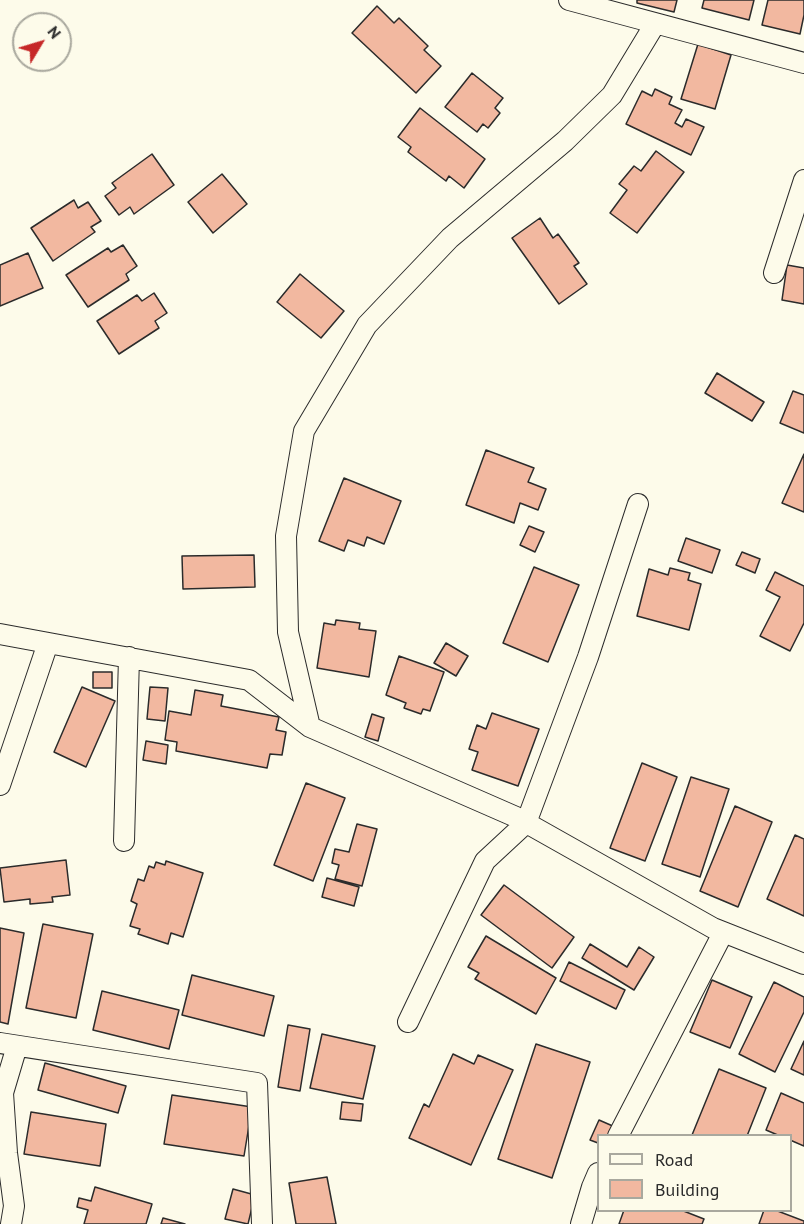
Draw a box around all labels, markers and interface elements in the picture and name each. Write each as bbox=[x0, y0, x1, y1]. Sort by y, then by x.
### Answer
north arrow bbox=[12, 12, 72, 72]
text: N bbox=[43, 22, 66, 42]
legend bbox=[597, 1134, 792, 1212]
text: Road bbox=[655, 1148, 693, 1171]
text: Building bbox=[655, 1178, 719, 1201]

